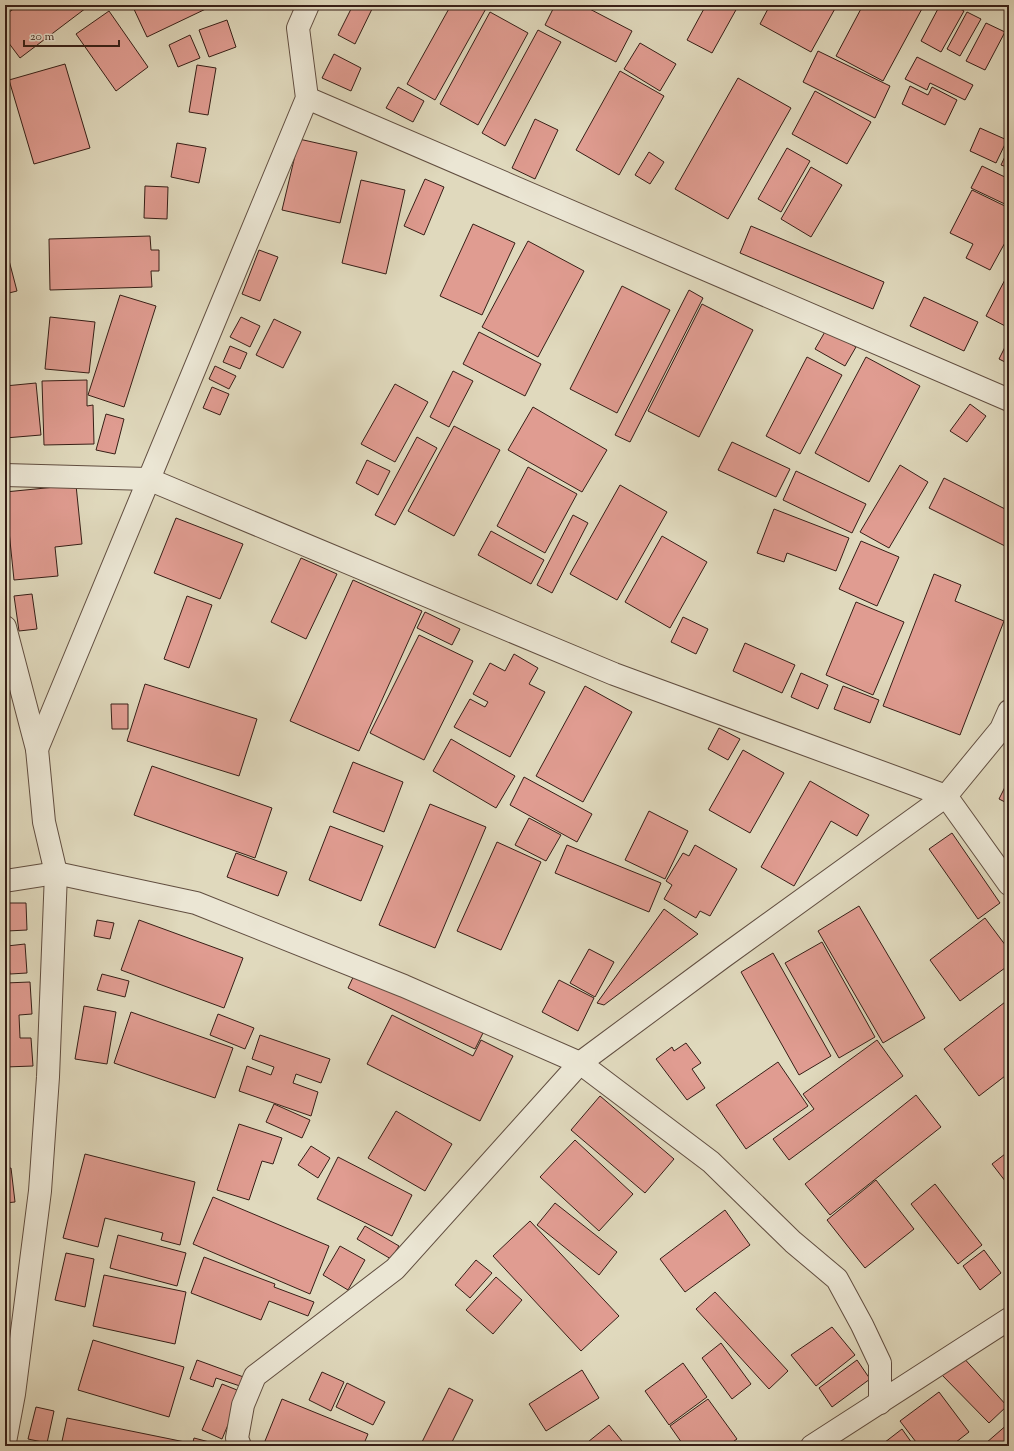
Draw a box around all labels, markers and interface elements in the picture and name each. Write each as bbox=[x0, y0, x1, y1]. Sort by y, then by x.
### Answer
scale bar bbox=[24, 22, 119, 48]
text: 20 m bbox=[30, 28, 55, 46]

